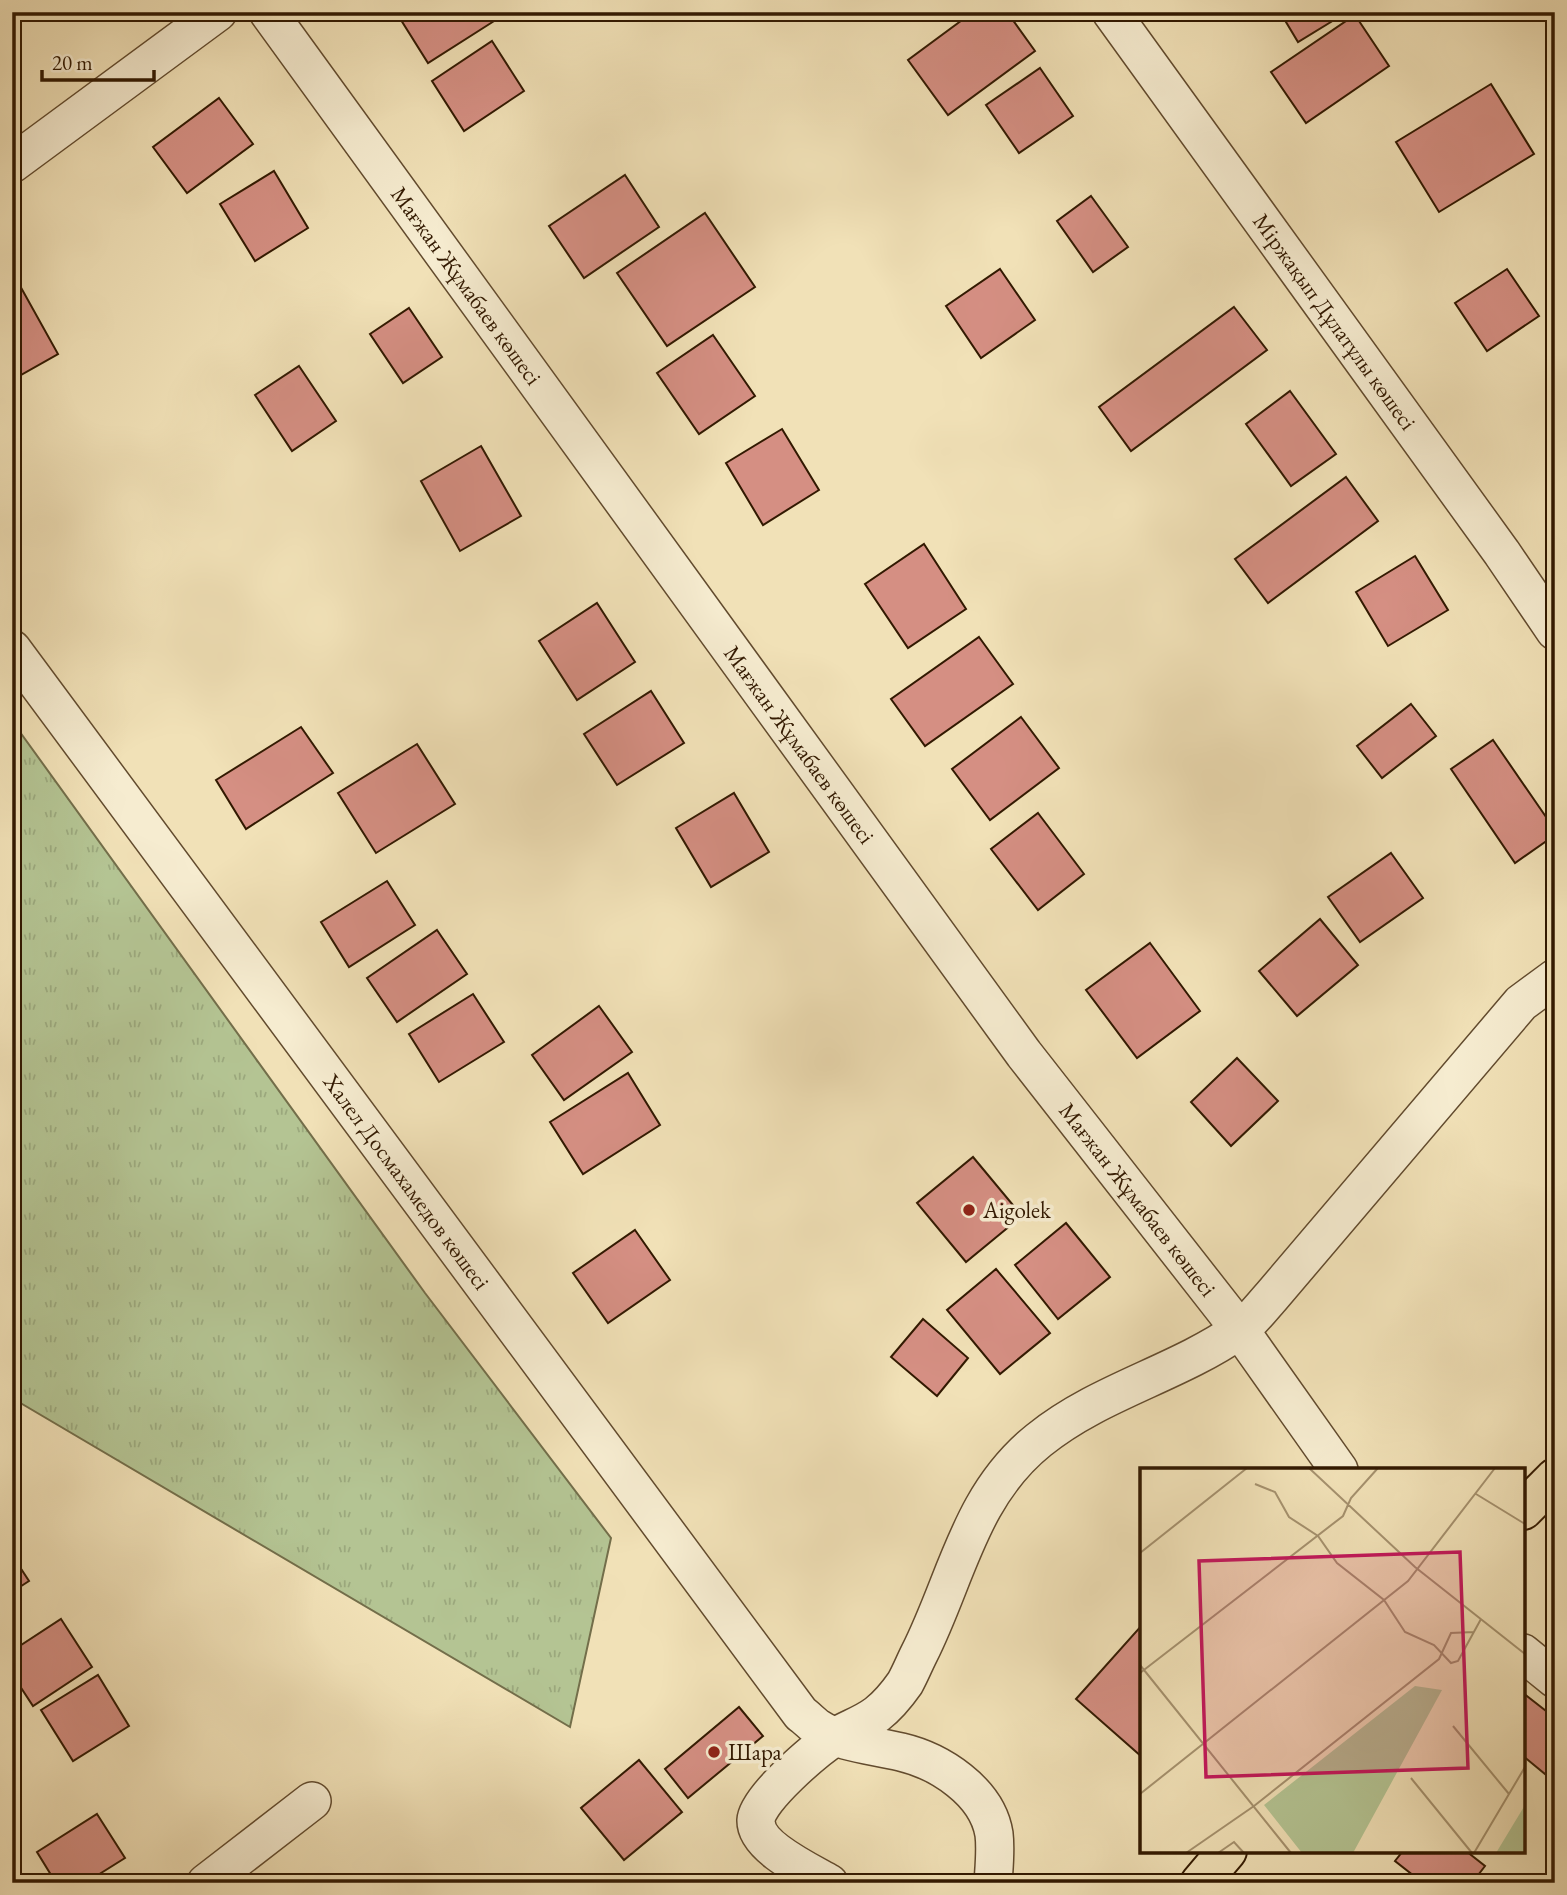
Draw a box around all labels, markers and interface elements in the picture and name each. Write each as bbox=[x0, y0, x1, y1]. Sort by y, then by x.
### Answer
scale bar bbox=[42, 38, 154, 82]
text: 20 m bbox=[52, 49, 93, 76]
street label: Мағжан Жұмабаев көшесі bbox=[384, 180, 549, 391]
street label: Міржақып Дұлатұлы көшесі bbox=[1246, 207, 1423, 436]
street label: Мағжан Жұмабаев көшесі bbox=[717, 639, 882, 850]
street label: Халел Досмахамедов көшесі bbox=[316, 1067, 497, 1296]
street label: Мағжан Жұмабаев көшесі bbox=[1053, 1096, 1223, 1303]
place label: Aigolek bbox=[982, 1195, 1052, 1225]
marker: Aigolek bbox=[961, 1202, 977, 1218]
inset map bbox=[1140, 1468, 1525, 1853]
place label: Шара bbox=[728, 1737, 782, 1767]
marker: Шара bbox=[706, 1744, 722, 1760]

